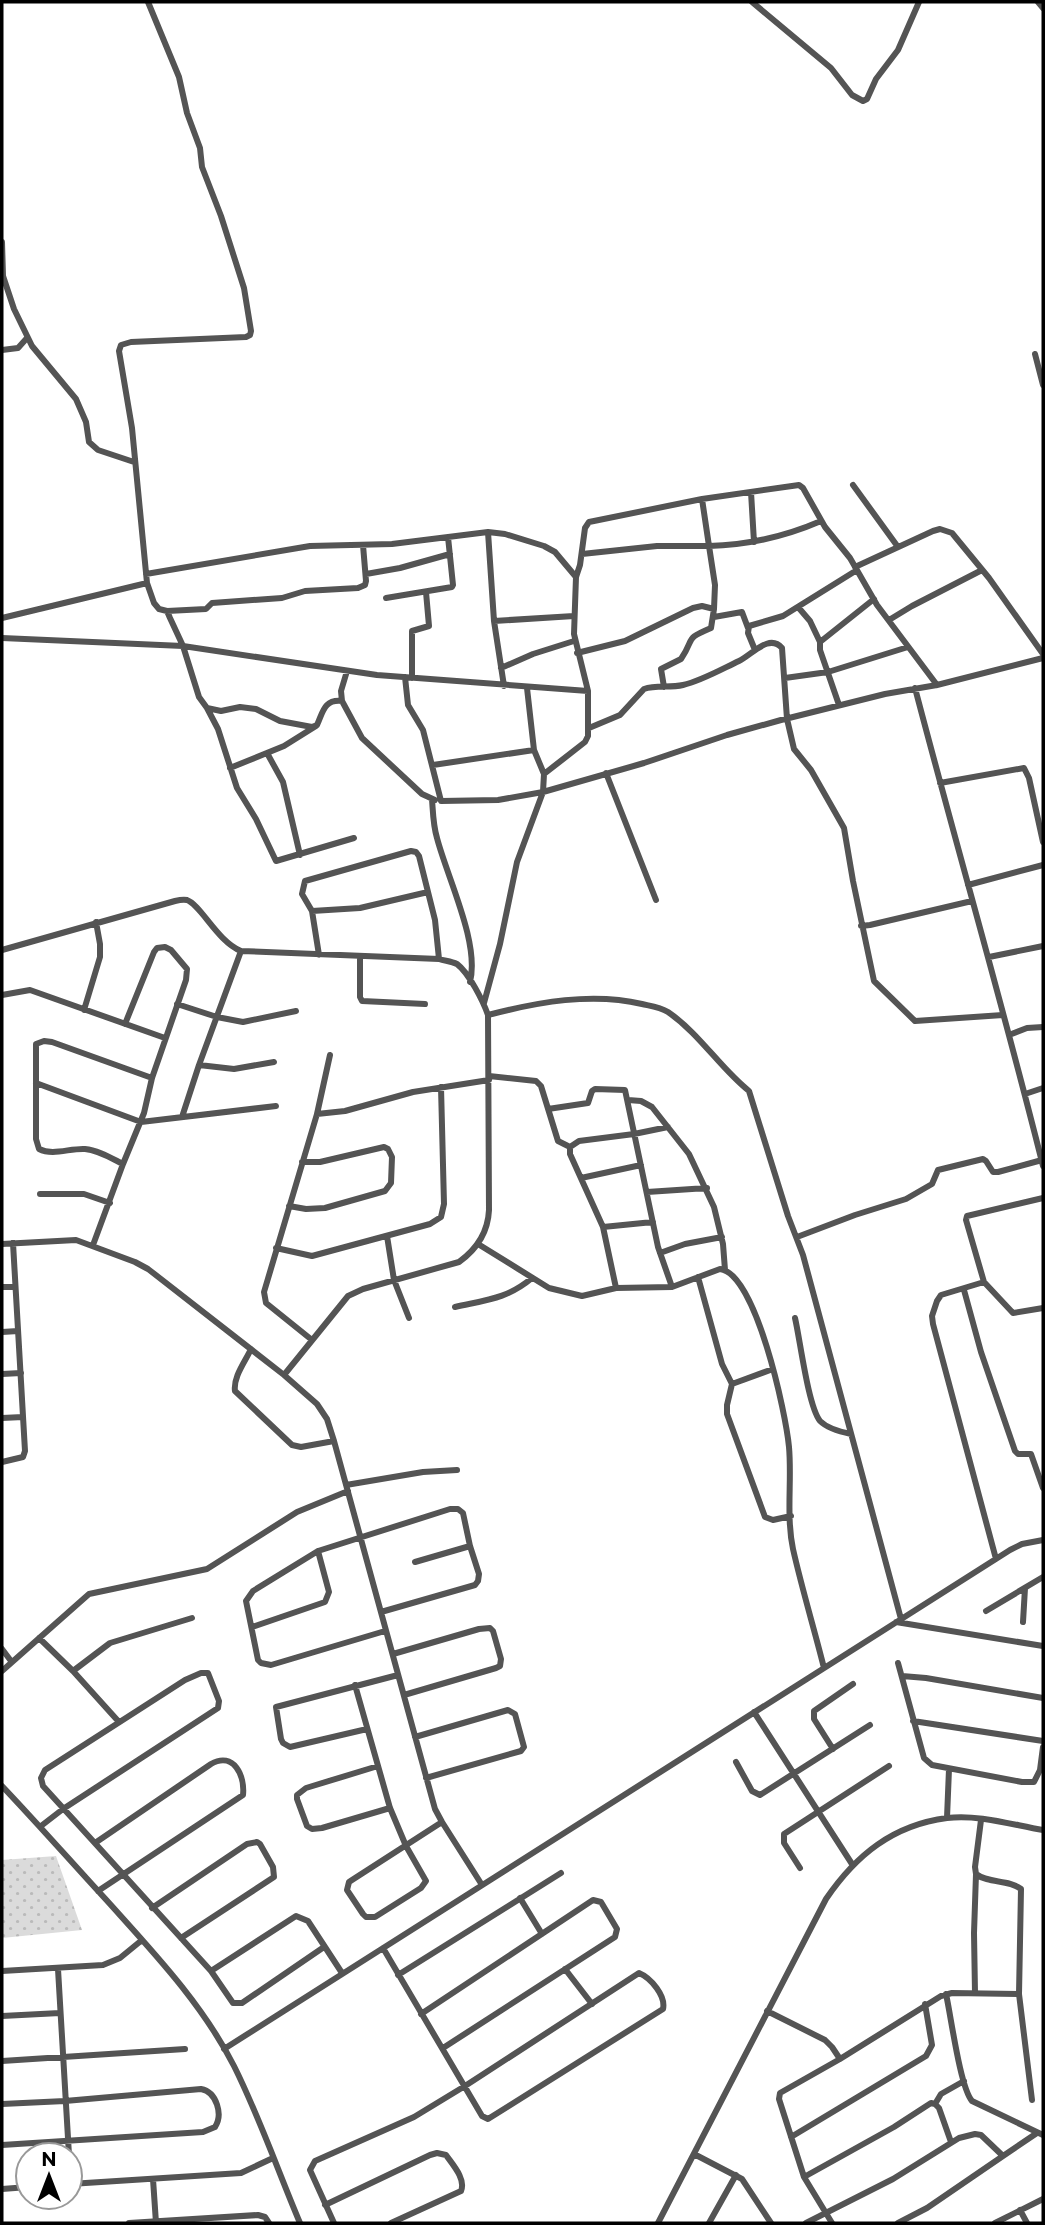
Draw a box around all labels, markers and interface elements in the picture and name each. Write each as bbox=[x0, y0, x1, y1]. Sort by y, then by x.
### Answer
north arrow bbox=[14, 2141, 84, 2211]
text: N bbox=[41, 2148, 57, 2171]

